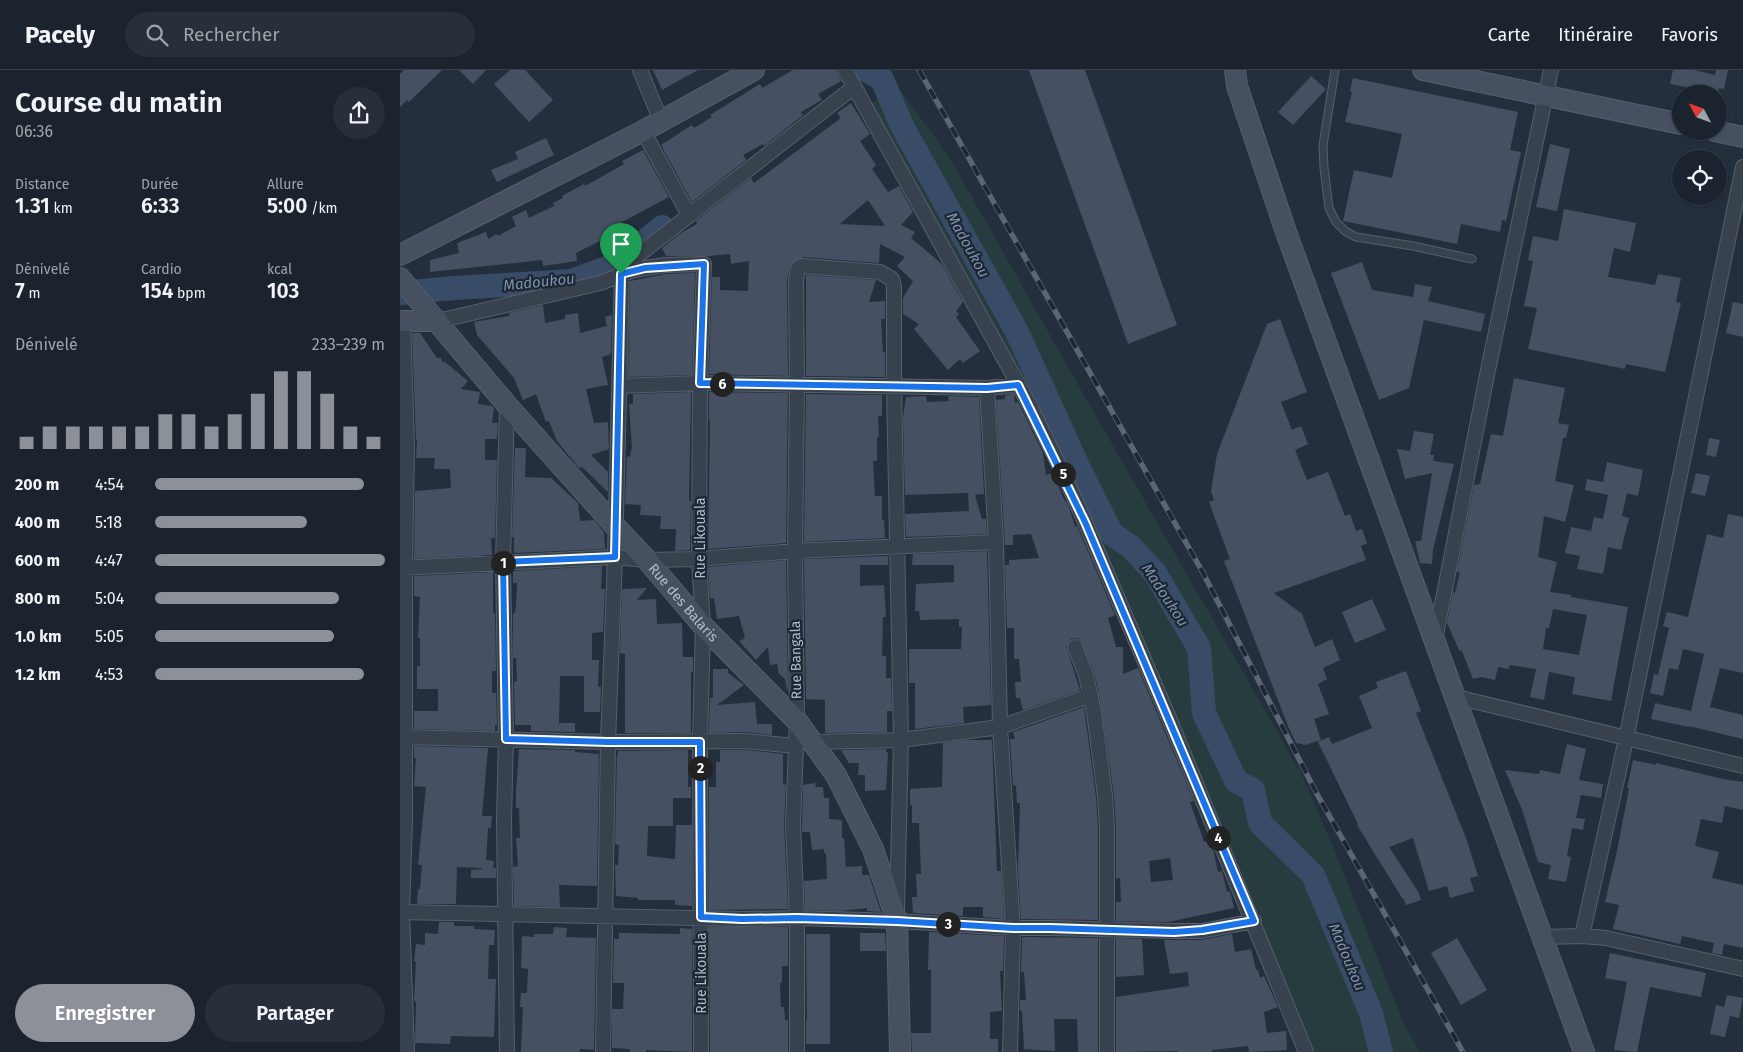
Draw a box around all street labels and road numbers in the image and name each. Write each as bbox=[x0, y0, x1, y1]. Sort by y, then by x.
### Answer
street label: Rue Likouala bbox=[692, 497, 709, 579]
street label: Rue des Balaris bbox=[645, 560, 722, 645]
street label: Rue Bangala bbox=[787, 621, 805, 699]
street label: Rue Likouala bbox=[693, 932, 710, 1014]

